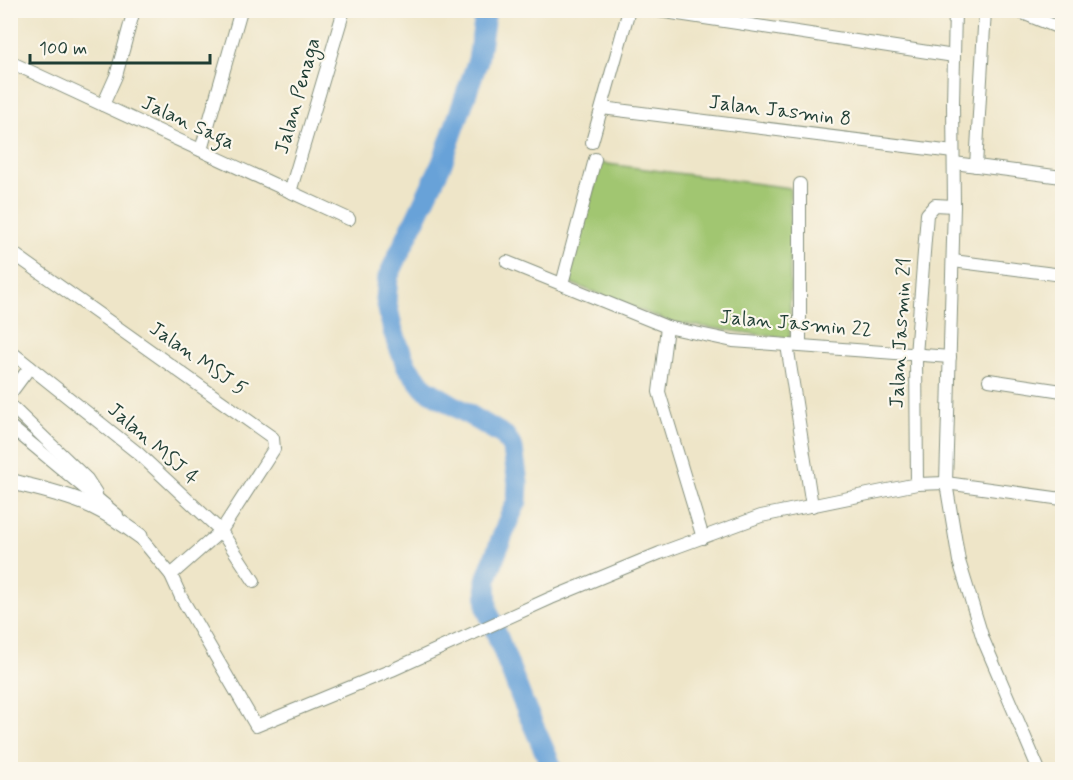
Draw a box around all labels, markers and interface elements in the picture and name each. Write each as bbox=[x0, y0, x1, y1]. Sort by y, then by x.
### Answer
scale bar bbox=[30, 27, 210, 65]
street label: Jalan Penaga bbox=[269, 35, 328, 158]
text: 100 m bbox=[39, 37, 87, 61]
street label: Jalan Jasmin 8 bbox=[707, 89, 853, 133]
street label: Jalan Saga bbox=[136, 90, 239, 158]
street label: Jalan Jasmin 21 bbox=[884, 257, 918, 409]
street label: Jalan Jasmin 22 bbox=[719, 304, 873, 344]
street label: Jalan MSJ 5 bbox=[144, 315, 252, 403]
street label: Jalan MSJ 4 bbox=[101, 397, 205, 492]

